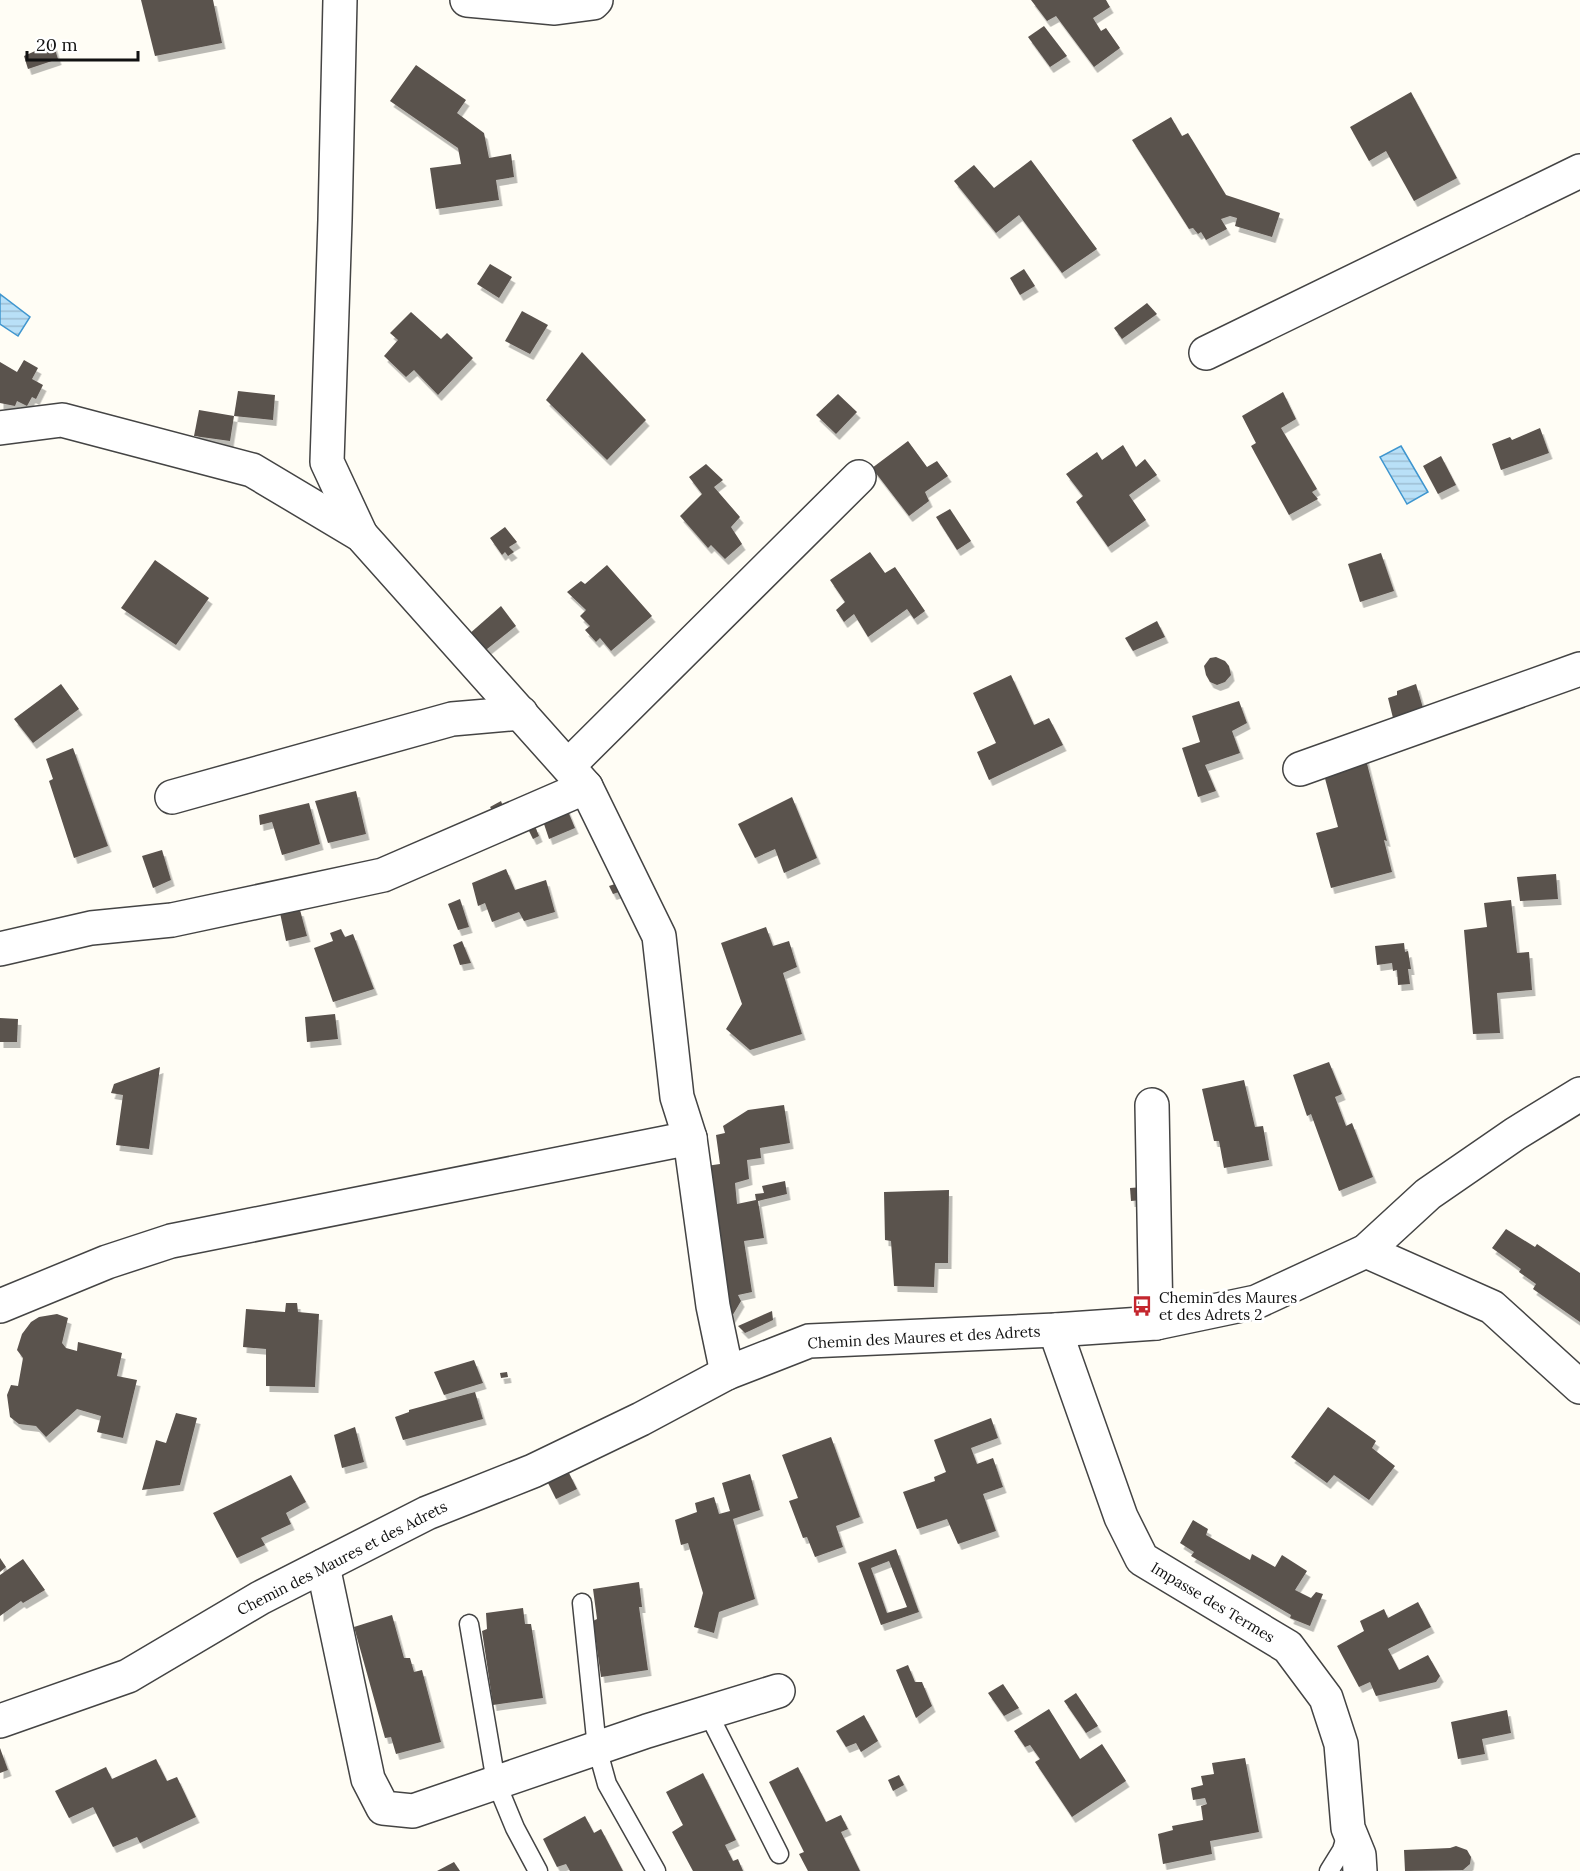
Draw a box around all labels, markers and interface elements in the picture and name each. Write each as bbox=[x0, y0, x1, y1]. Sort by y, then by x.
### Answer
scale bar bbox=[27, 24, 138, 62]
text: 20 m bbox=[36, 33, 78, 56]
place label: Chemin des Maures et des Adrets 2 bbox=[1159, 1288, 1297, 1324]
bus stop icon: Chemin des Maures et des Adrets 2 bbox=[1130, 1294, 1154, 1318]
street label: Chemin des Maures et des Adrets bbox=[807, 1321, 1041, 1353]
street label: Chemin des Maures et des Adrets bbox=[234, 1497, 450, 1619]
street label: Impasse des Termes bbox=[1148, 1558, 1278, 1646]

